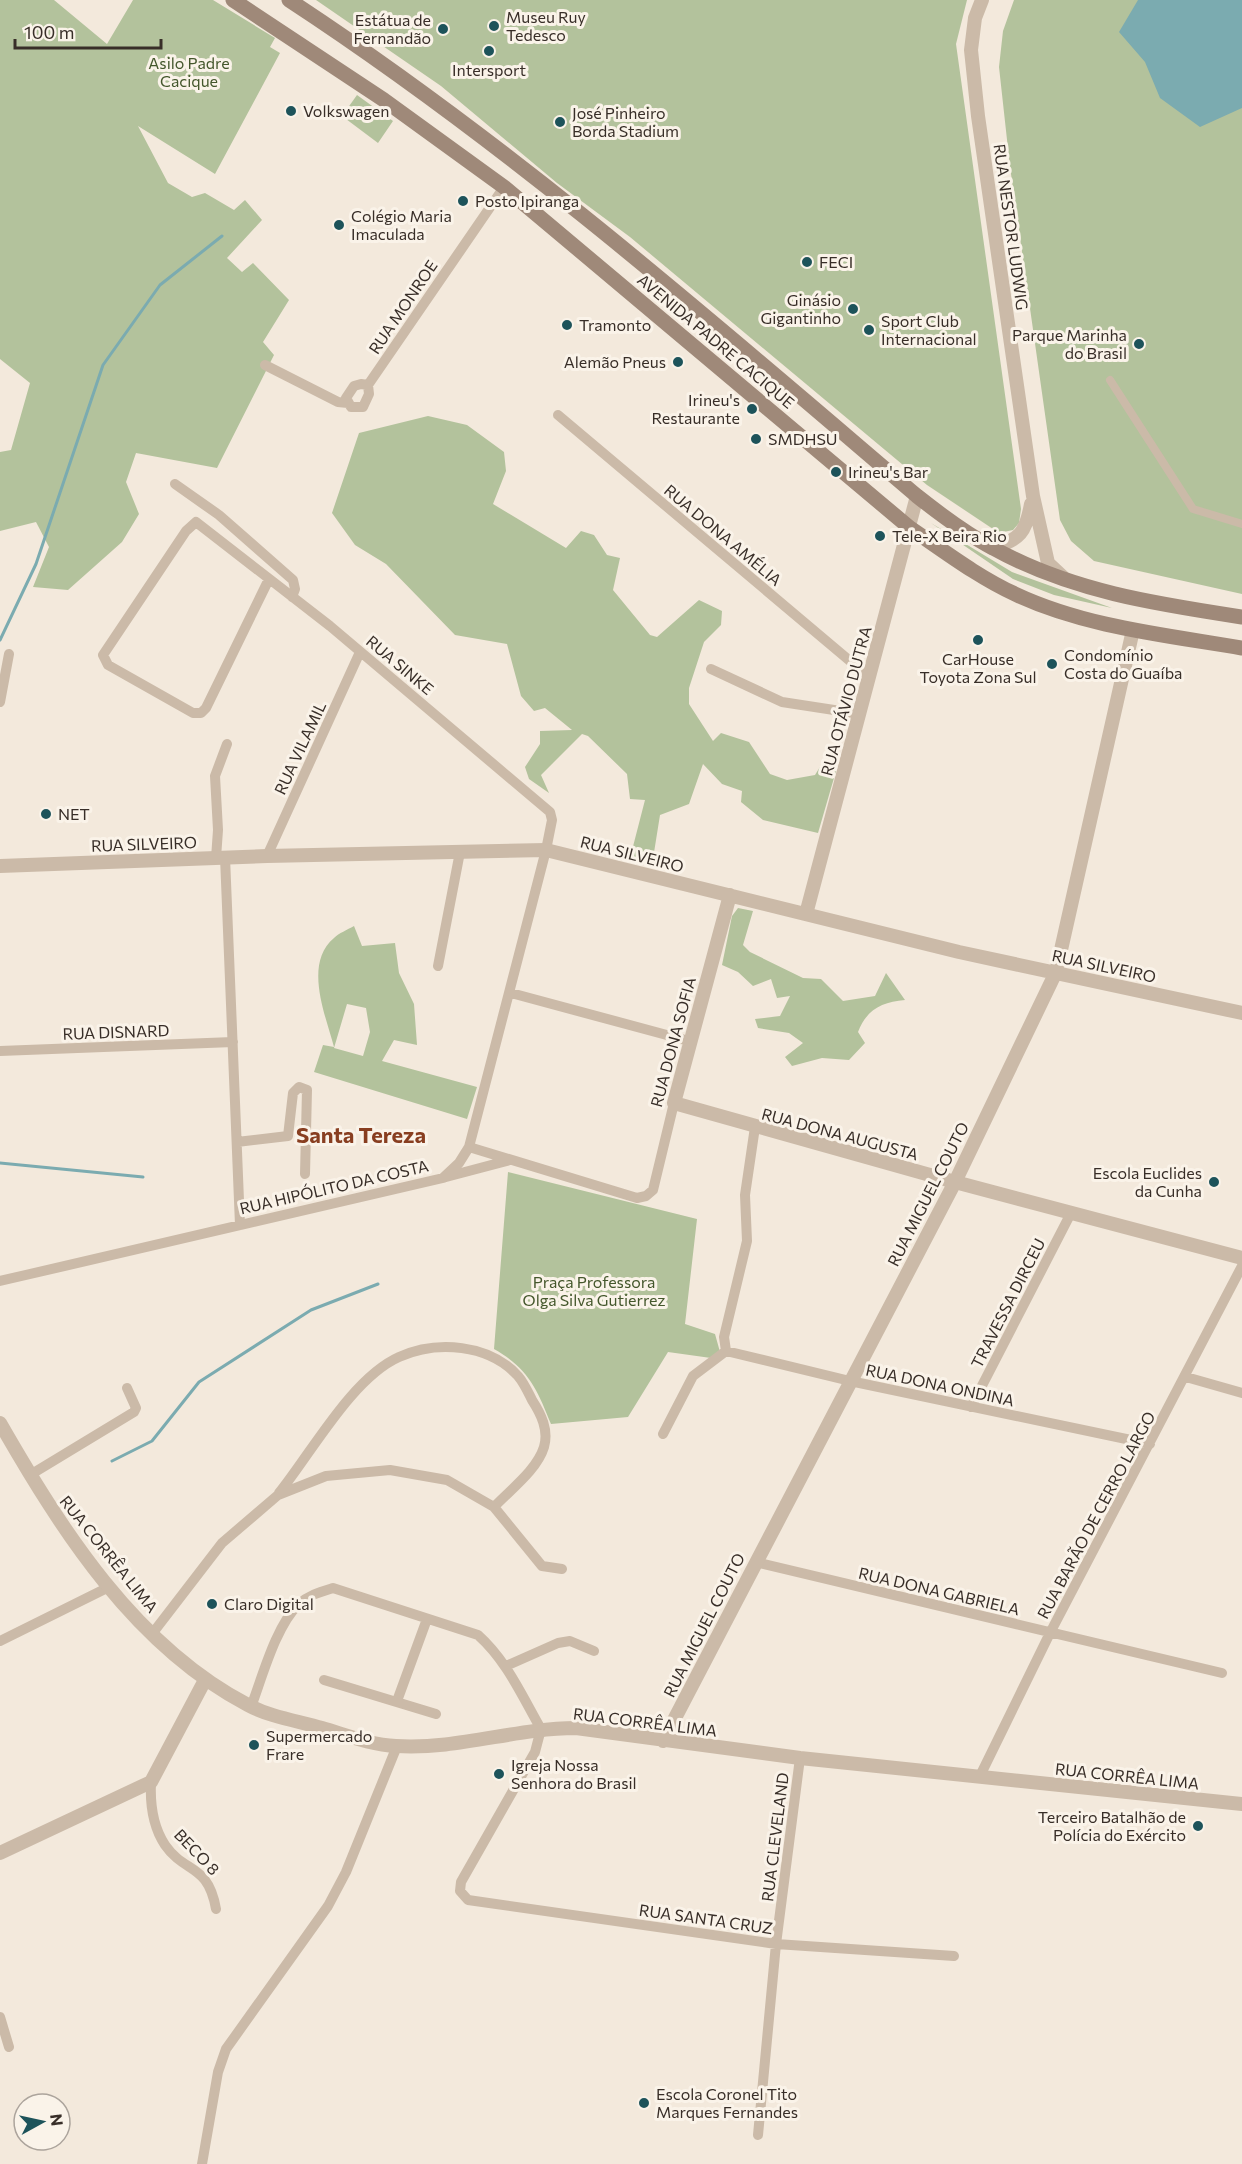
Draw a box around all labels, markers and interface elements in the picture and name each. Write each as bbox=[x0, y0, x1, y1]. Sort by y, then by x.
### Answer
place label: Museu Ruy Tedesco bbox=[506, 7, 586, 44]
place label: Estátua de Fernandão bbox=[354, 10, 431, 47]
scale bar bbox=[15, 12, 160, 50]
marker: Museu Ruy Tedesco bbox=[487, 19, 501, 33]
text: 100 m bbox=[24, 21, 74, 43]
marker: Estátua de Fernandão bbox=[436, 22, 450, 36]
marker: Intersport bbox=[482, 44, 496, 58]
park label: Asilo Padre Cacique bbox=[148, 53, 230, 90]
place label: Intersport bbox=[452, 60, 526, 79]
place label: Volkswagen bbox=[303, 101, 389, 120]
place label: José Pinheiro Borda Stadium bbox=[572, 103, 679, 140]
marker: Volkswagen bbox=[284, 104, 298, 118]
marker: José Pinheiro Borda Stadium bbox=[553, 115, 567, 129]
street label: RUA NESTOR LUDWIG bbox=[990, 143, 1033, 311]
place label: Posto Ipiranga bbox=[475, 191, 579, 210]
marker: Posto Ipiranga bbox=[456, 194, 470, 208]
place label: Colégio Maria Imaculada bbox=[351, 206, 452, 243]
marker: Colégio Maria Imaculada bbox=[332, 218, 346, 232]
place label: FECI bbox=[819, 252, 853, 271]
marker: FECI bbox=[800, 255, 814, 269]
street label: RUA MONROE bbox=[364, 256, 441, 357]
street label: AVENIDA PADRE CACIQUE bbox=[634, 269, 799, 412]
place label: Ginásio Gigantinho bbox=[761, 290, 841, 327]
marker: Ginásio Gigantinho bbox=[846, 302, 860, 316]
place label: Sport Club Internacional bbox=[881, 311, 977, 348]
place label: Tramonto bbox=[579, 315, 651, 334]
marker: Tramonto bbox=[560, 318, 574, 332]
marker: Sport Club Internacional bbox=[862, 323, 876, 337]
place label: Parque Marinha do Brasil bbox=[1012, 325, 1127, 362]
marker: Parque Marinha do Brasil bbox=[1132, 337, 1146, 351]
place label: Alemão Pneus bbox=[564, 352, 666, 371]
marker: Alemão Pneus bbox=[671, 355, 685, 369]
place label: Irineu's Restaurante bbox=[652, 390, 740, 427]
marker: Irineu's Restaurante bbox=[745, 402, 759, 416]
place label: SMDHSU bbox=[768, 429, 838, 448]
marker: SMDHSU bbox=[749, 432, 763, 446]
place label: Irineu's Bar bbox=[848, 462, 929, 481]
marker: Irineu's Bar bbox=[829, 465, 843, 479]
street label: RUA DONA AMÉLIA bbox=[661, 480, 786, 589]
place label: Tele-X Beira Rio bbox=[892, 526, 1007, 545]
marker: Tele-X Beira Rio bbox=[873, 529, 887, 543]
street label: RUA OTÁVIO DUTRA bbox=[816, 624, 875, 778]
street label: RUA SINKE bbox=[363, 631, 438, 698]
marker: CarHouse Toyota Zona Sul bbox=[971, 633, 985, 647]
place label: Condomínio Costa do Guaíba bbox=[1064, 645, 1182, 682]
place label: CarHouse Toyota Zona Sul bbox=[919, 649, 1037, 686]
marker: Condomínio Costa do Guaíba bbox=[1045, 657, 1059, 671]
street label: RUA VILAMIL bbox=[270, 698, 329, 797]
place label: NET bbox=[58, 804, 90, 823]
marker: NET bbox=[39, 807, 53, 821]
street label: RUA SILVEIRO bbox=[578, 831, 686, 876]
street label: RUA SILVEIRO bbox=[91, 832, 197, 855]
street label: RUA SILVEIRO bbox=[1050, 945, 1158, 986]
street label: RUA DONA SOFIA bbox=[646, 975, 699, 1109]
street label: RUA DISNARD bbox=[62, 1020, 170, 1043]
street label: RUA DONA AUGUSTA bbox=[760, 1103, 921, 1164]
street label: RUA MIGUEL COUTO bbox=[883, 1119, 972, 1269]
district label: Santa Tereza bbox=[296, 1121, 426, 1148]
street label: RUA HIPÓLITO DA COSTA bbox=[238, 1156, 430, 1218]
place label: Escola Euclides da Cunha bbox=[1093, 1163, 1202, 1200]
marker: Escola Euclides da Cunha bbox=[1207, 1175, 1221, 1189]
street label: TRAVESSA DIRCEU bbox=[967, 1235, 1048, 1371]
park label: Praça Professora Olga Silva Gutierrez bbox=[523, 1272, 665, 1309]
street label: RUA DONA ONDINA bbox=[864, 1359, 1016, 1410]
street label: RUA BARÃO DE CERRO LARGO bbox=[1033, 1408, 1158, 1622]
street label: RUA CORRÊA LIMA bbox=[56, 1491, 162, 1616]
street label: RUA MIGUEL COUTO bbox=[659, 1550, 748, 1700]
street label: RUA DONA GABRIELA bbox=[857, 1563, 1021, 1618]
place label: Claro Digital bbox=[224, 1594, 314, 1613]
marker: Claro Digital bbox=[205, 1597, 219, 1611]
street label: RUA CORRÊA LIMA bbox=[572, 1703, 718, 1740]
place label: Supermercado Frare bbox=[266, 1726, 372, 1763]
marker: Supermercado Frare bbox=[247, 1738, 261, 1752]
place label: Igreja Nossa Senhora do Brasil bbox=[511, 1755, 637, 1792]
street label: RUA CORRÊA LIMA bbox=[1054, 1758, 1200, 1793]
marker: Igreja Nossa Senhora do Brasil bbox=[492, 1767, 506, 1781]
street label: RUA CLEVELAND bbox=[757, 1771, 792, 1903]
place label: Terceiro Batalhão de Polícia do Exército bbox=[1038, 1807, 1186, 1844]
marker: Terceiro Batalhão de Polícia do Exército bbox=[1191, 1819, 1205, 1833]
street label: BECO 8 bbox=[171, 1825, 224, 1879]
street label: RUA SANTA CRUZ bbox=[638, 1900, 774, 1937]
place label: Escola Coronel Tito Marques Fernandes bbox=[656, 2084, 798, 2121]
north arrow bbox=[12, 2092, 72, 2152]
marker: Escola Coronel Tito Marques Fernandes bbox=[637, 2096, 651, 2110]
text: N bbox=[47, 2113, 68, 2127]

